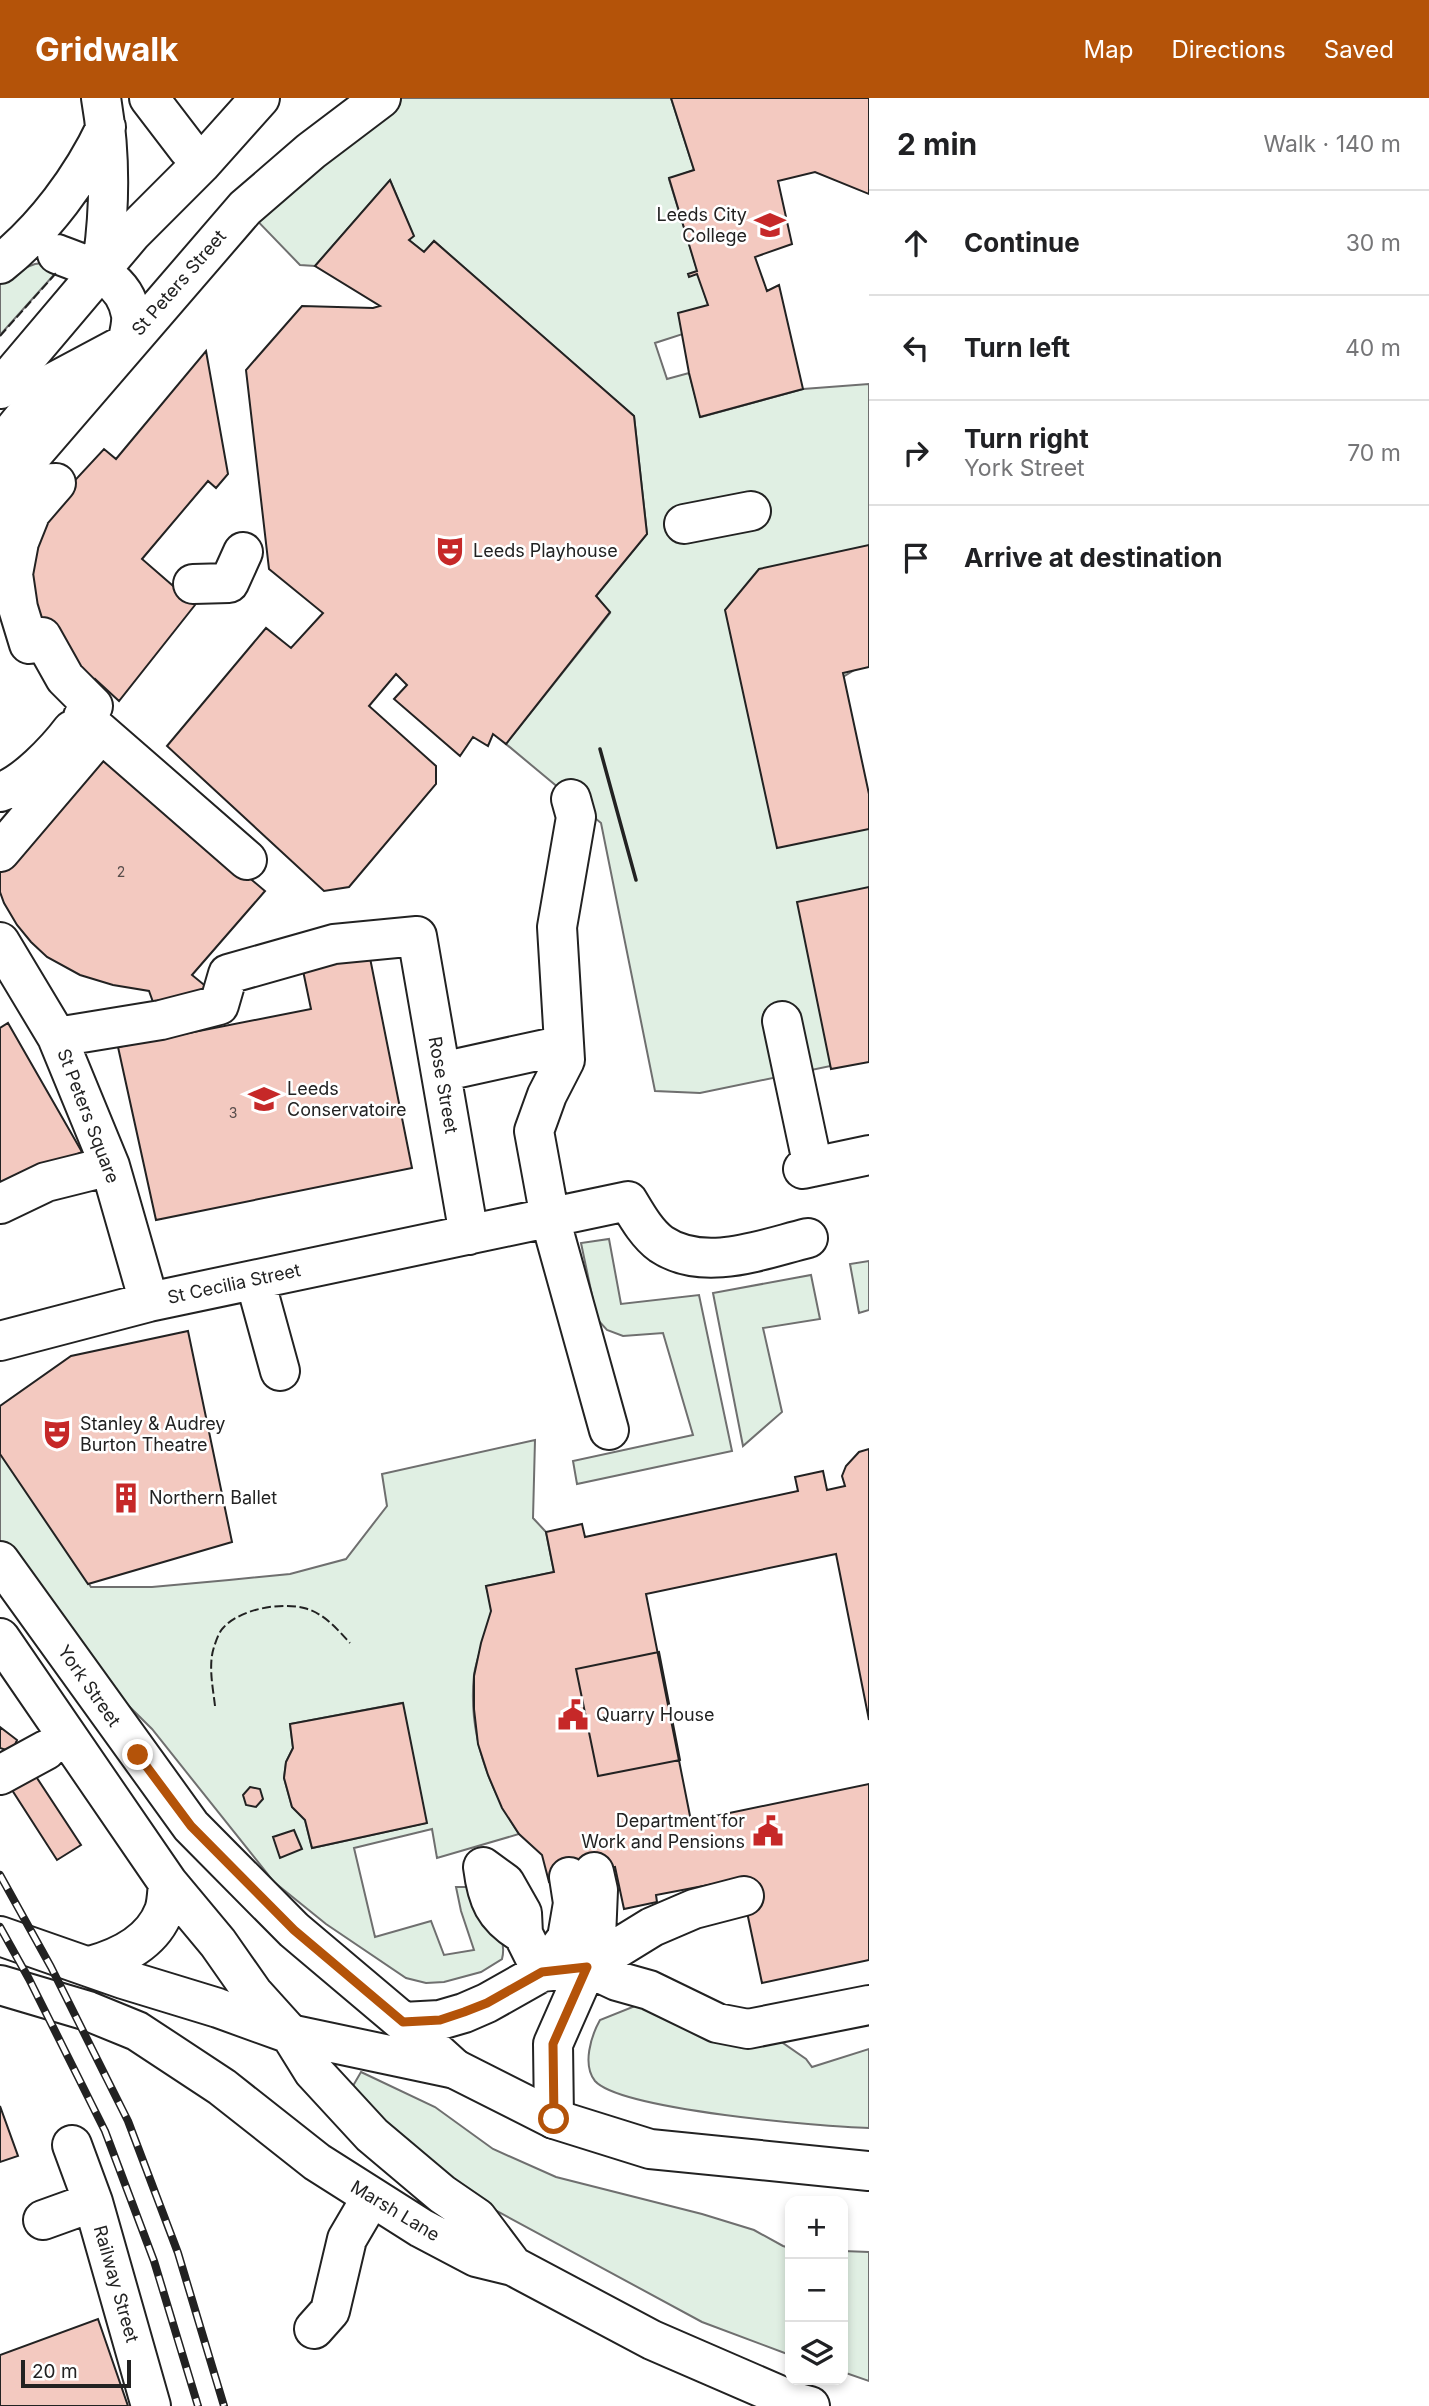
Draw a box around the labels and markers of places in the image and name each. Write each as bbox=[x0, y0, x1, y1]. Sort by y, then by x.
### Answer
place label: Leeds City College bbox=[656, 204, 747, 246]
school or university icon: Leeds City College bbox=[753, 208, 787, 242]
theatre icon: Leeds Playhouse bbox=[433, 534, 467, 568]
place label: Leeds Playhouse bbox=[473, 540, 618, 561]
place label: Leeds Conservatoire bbox=[287, 1078, 407, 1120]
school or university icon: Leeds Conservatoire bbox=[247, 1082, 281, 1116]
place label: Stanley & Audrey Burton Theatre bbox=[80, 1413, 225, 1455]
theatre icon: Stanley & Audrey Burton Theatre bbox=[40, 1417, 74, 1451]
building icon: Northern Ballet bbox=[109, 1481, 143, 1515]
place label: Northern Ballet bbox=[149, 1487, 277, 1508]
public building icon: Quarry House bbox=[556, 1698, 590, 1732]
place label: Quarry House bbox=[596, 1704, 715, 1725]
place label: Department for Work and Pensions bbox=[581, 1810, 745, 1852]
public building icon: Department for Work and Pensions bbox=[751, 1814, 785, 1848]

